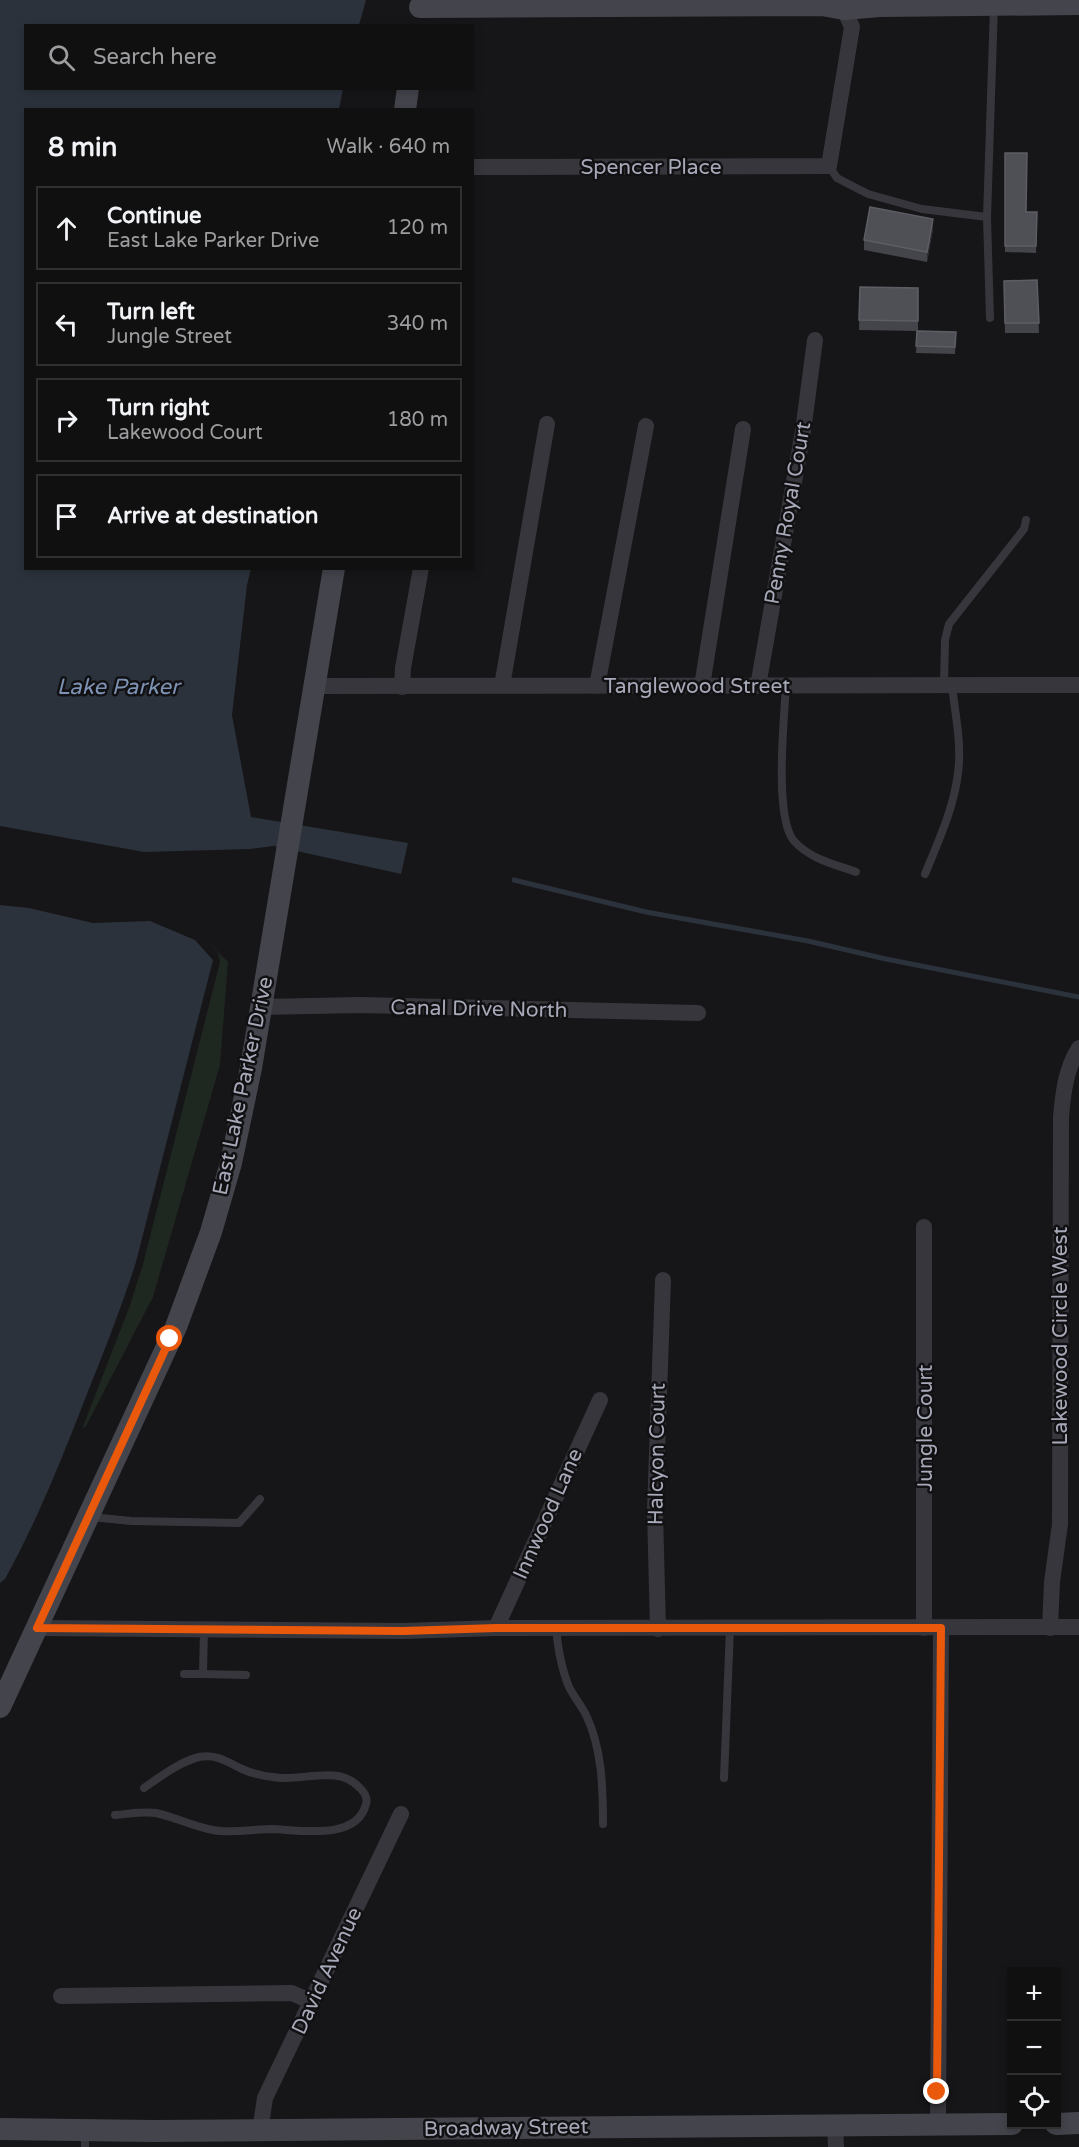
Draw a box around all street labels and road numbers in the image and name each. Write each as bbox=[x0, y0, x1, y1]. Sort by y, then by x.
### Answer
street label: Spencer Place bbox=[580, 155, 722, 180]
street label: Penny Royal Court bbox=[760, 420, 816, 606]
street label: Tanglewood Street bbox=[604, 674, 790, 699]
street label: East Lake Parker Drive bbox=[208, 974, 278, 1198]
street label: Canal Drive North bbox=[390, 995, 568, 1023]
street label: Lakewood Circle West bbox=[1048, 1226, 1073, 1446]
street label: Jungle Court bbox=[913, 1364, 938, 1492]
street label: Halcyon Court bbox=[643, 1383, 671, 1525]
street label: Innwood Lane bbox=[508, 1445, 588, 1583]
street label: David Avenue bbox=[287, 1903, 367, 2039]
street label: Broadway Street bbox=[423, 2114, 589, 2142]

